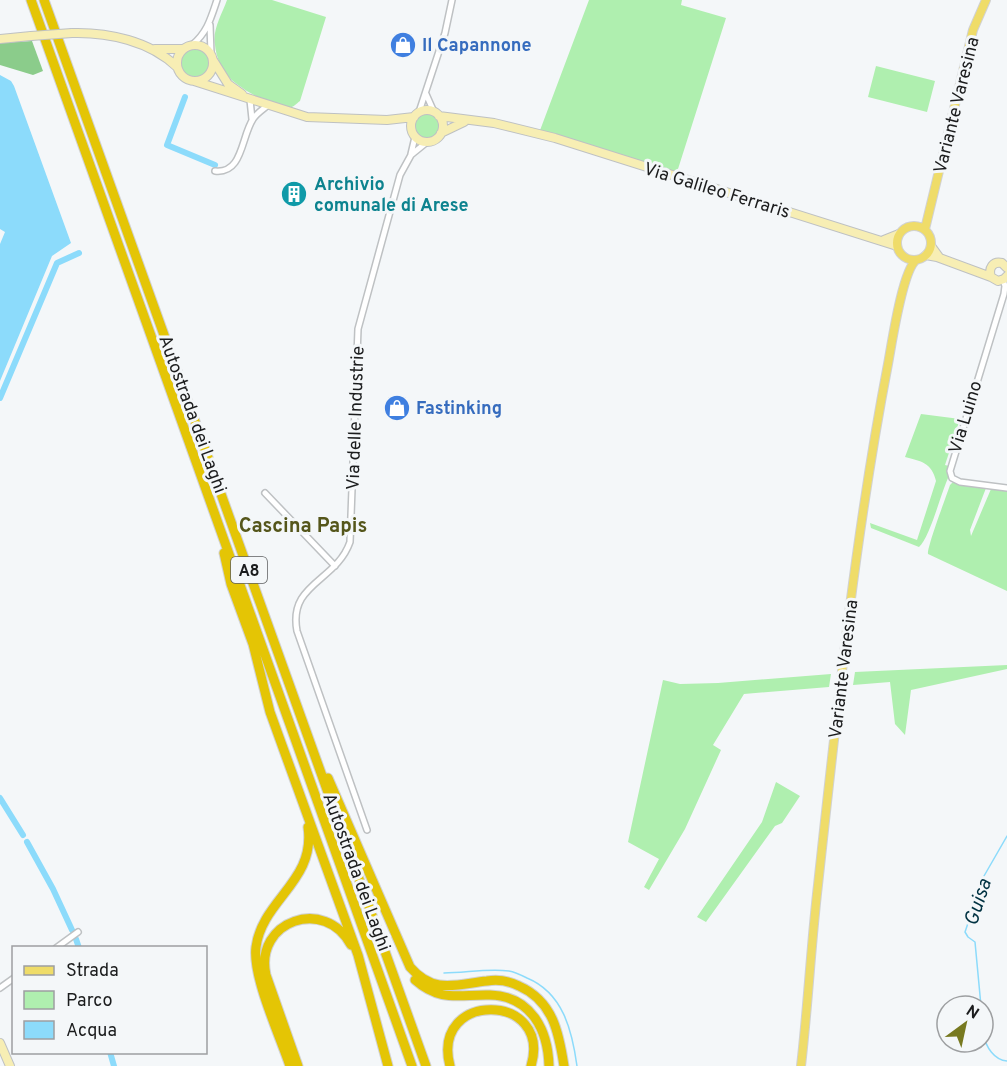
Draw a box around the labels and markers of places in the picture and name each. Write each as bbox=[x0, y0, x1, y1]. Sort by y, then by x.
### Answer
shop icon: Il Capannone bbox=[388, 30, 418, 60]
place label: Il Capannone bbox=[422, 35, 532, 58]
place label: Archivio comunale di Arese bbox=[314, 174, 468, 218]
building icon: Archivio comunale di Arese bbox=[279, 179, 309, 209]
shop icon: Fastinking bbox=[382, 393, 412, 423]
place label: Fastinking bbox=[416, 398, 502, 421]

